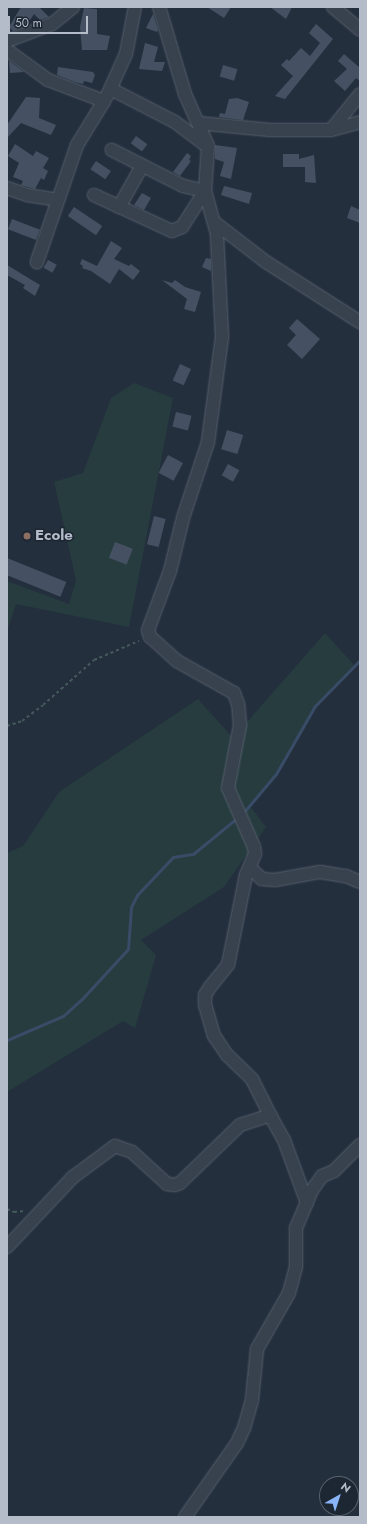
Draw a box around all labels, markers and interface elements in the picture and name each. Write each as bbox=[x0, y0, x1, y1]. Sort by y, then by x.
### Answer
scale bar bbox=[10, 8, 90, 34]
text: 50 m bbox=[15, 14, 42, 32]
place label: Ecole bbox=[35, 527, 73, 545]
marker: Ecole bbox=[22, 531, 32, 541]
north arrow bbox=[319, 1476, 359, 1516]
text: N bbox=[337, 1478, 354, 1496]

